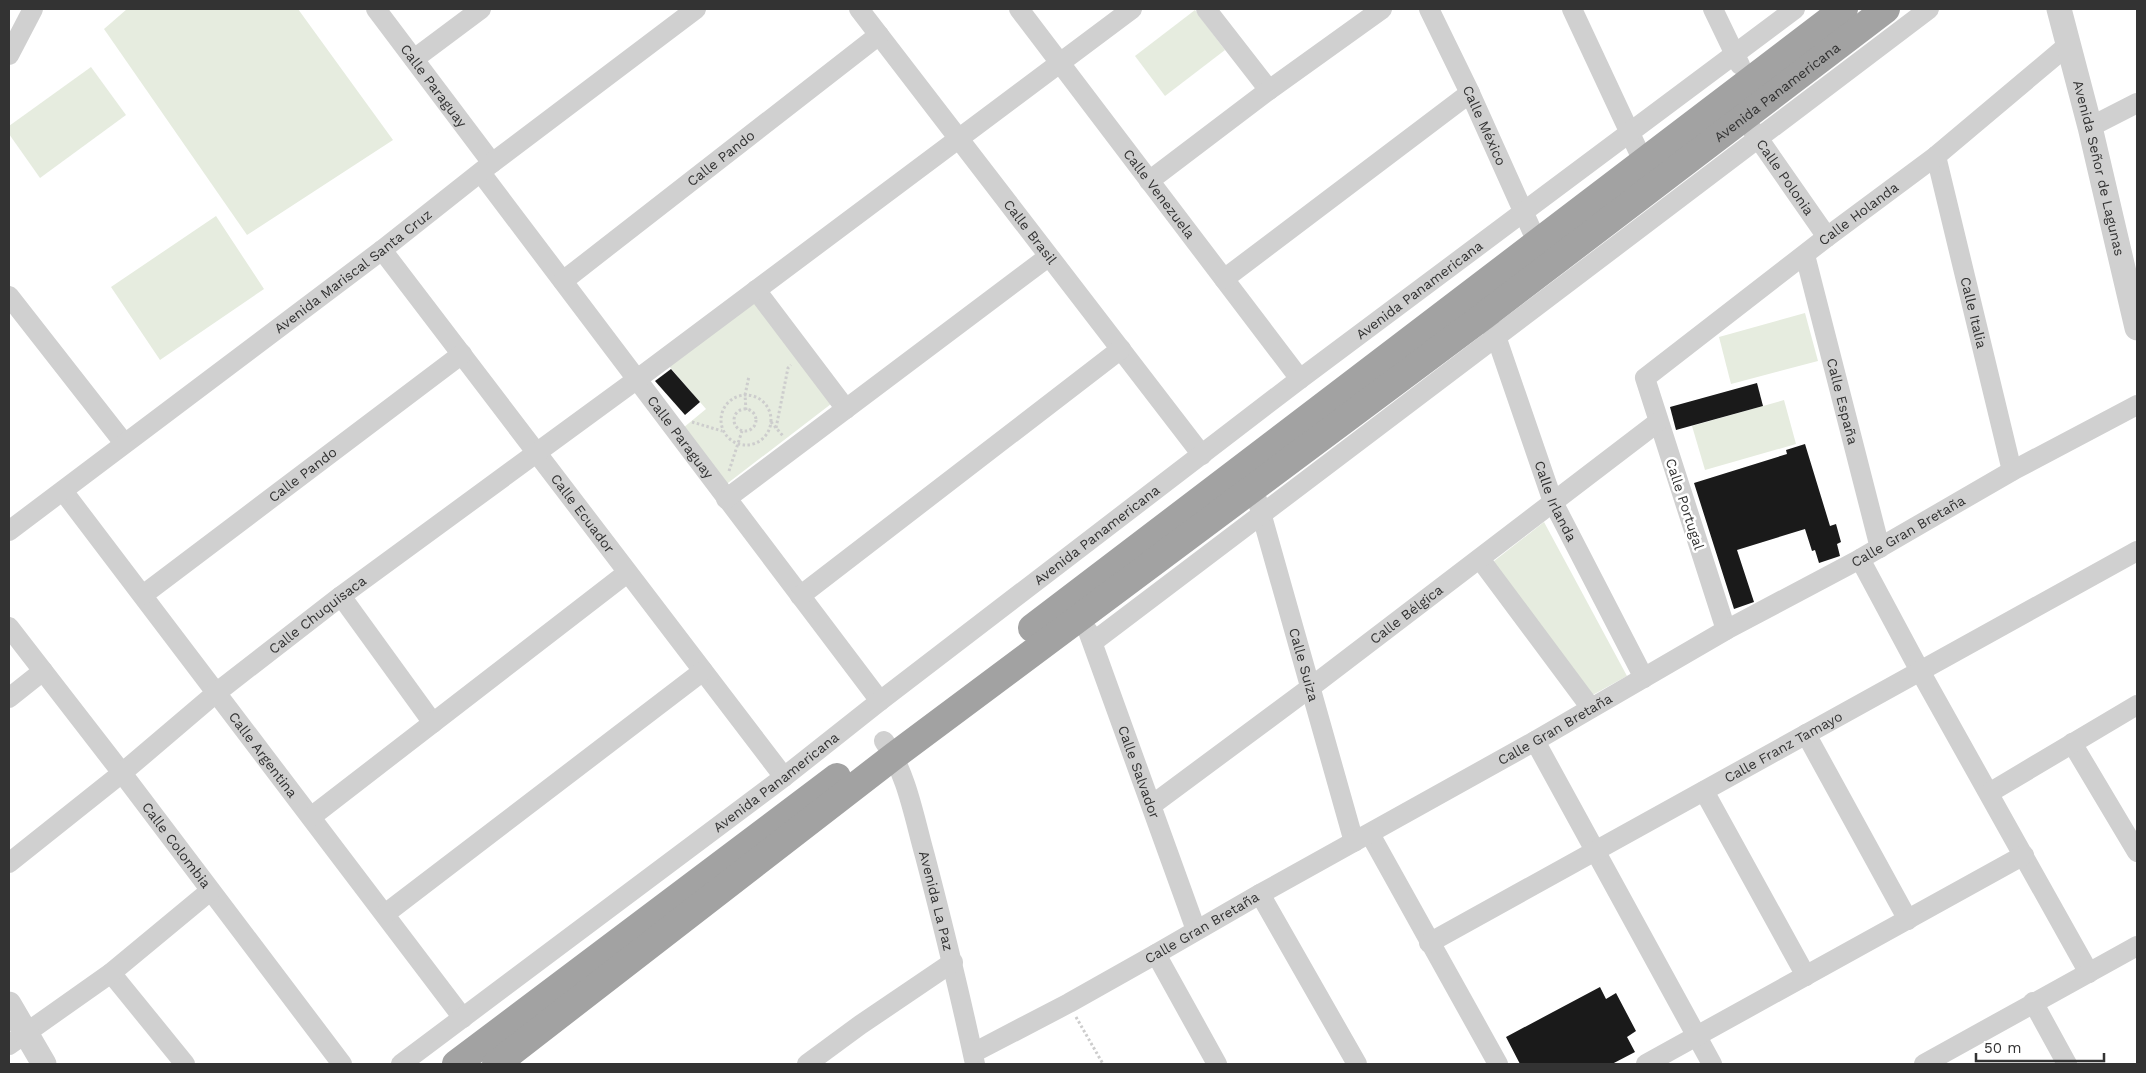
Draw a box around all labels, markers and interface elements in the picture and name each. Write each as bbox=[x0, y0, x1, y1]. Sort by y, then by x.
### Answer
street label: Avenida Panamericana bbox=[1711, 39, 1843, 145]
street label: Calle Paraguay bbox=[397, 41, 471, 131]
street label: Avenida Señor de Lagunas bbox=[2070, 79, 2128, 257]
street label: Calle México bbox=[1460, 83, 1510, 168]
street label: Calle Pando bbox=[684, 127, 758, 189]
street label: Calle Polonia bbox=[1753, 136, 1817, 218]
street label: Calle Venezuela bbox=[1120, 146, 1198, 242]
street label: Calle Holanda bbox=[1815, 179, 1901, 249]
street label: Calle Brasil bbox=[1000, 196, 1061, 268]
street label: Avenida Mariscal Santa Cruz bbox=[271, 206, 435, 336]
street label: Avenida Panamericana bbox=[1353, 237, 1486, 342]
street label: Calle Italia bbox=[1957, 275, 1990, 350]
street label: Calle España bbox=[1824, 356, 1861, 446]
street label: Calle Paraguay bbox=[644, 392, 717, 482]
street label: Calle Pando bbox=[265, 444, 340, 505]
street label: Calle Portugal bbox=[1663, 456, 1708, 552]
street label: Calle Irlanda bbox=[1531, 459, 1580, 544]
street label: Calle Ecuador bbox=[548, 471, 618, 556]
street label: Avenida Panamericana bbox=[1031, 482, 1163, 588]
street label: Calle Gran Bretaña bbox=[1848, 492, 1968, 570]
street label: Calle Chuquisaca bbox=[266, 572, 369, 657]
street label: Calle Bélgica bbox=[1367, 581, 1446, 647]
street label: Calle Suiza bbox=[1286, 626, 1322, 703]
street label: Calle Gran Bretaña bbox=[1495, 690, 1615, 768]
street label: Calle Franz Tamayo bbox=[1721, 708, 1845, 786]
street label: Calle Argentina bbox=[225, 709, 301, 801]
street label: Calle Salvador bbox=[1115, 723, 1163, 821]
street label: Avenida Panamericana bbox=[710, 729, 842, 835]
street label: Calle Colombia bbox=[139, 799, 214, 891]
street label: Avenida La Paz bbox=[916, 849, 957, 952]
street label: Calle Gran Bretaña bbox=[1142, 888, 1262, 967]
scale bar bbox=[1976, 1030, 2104, 1062]
text: 50 m bbox=[1984, 1039, 2021, 1057]

